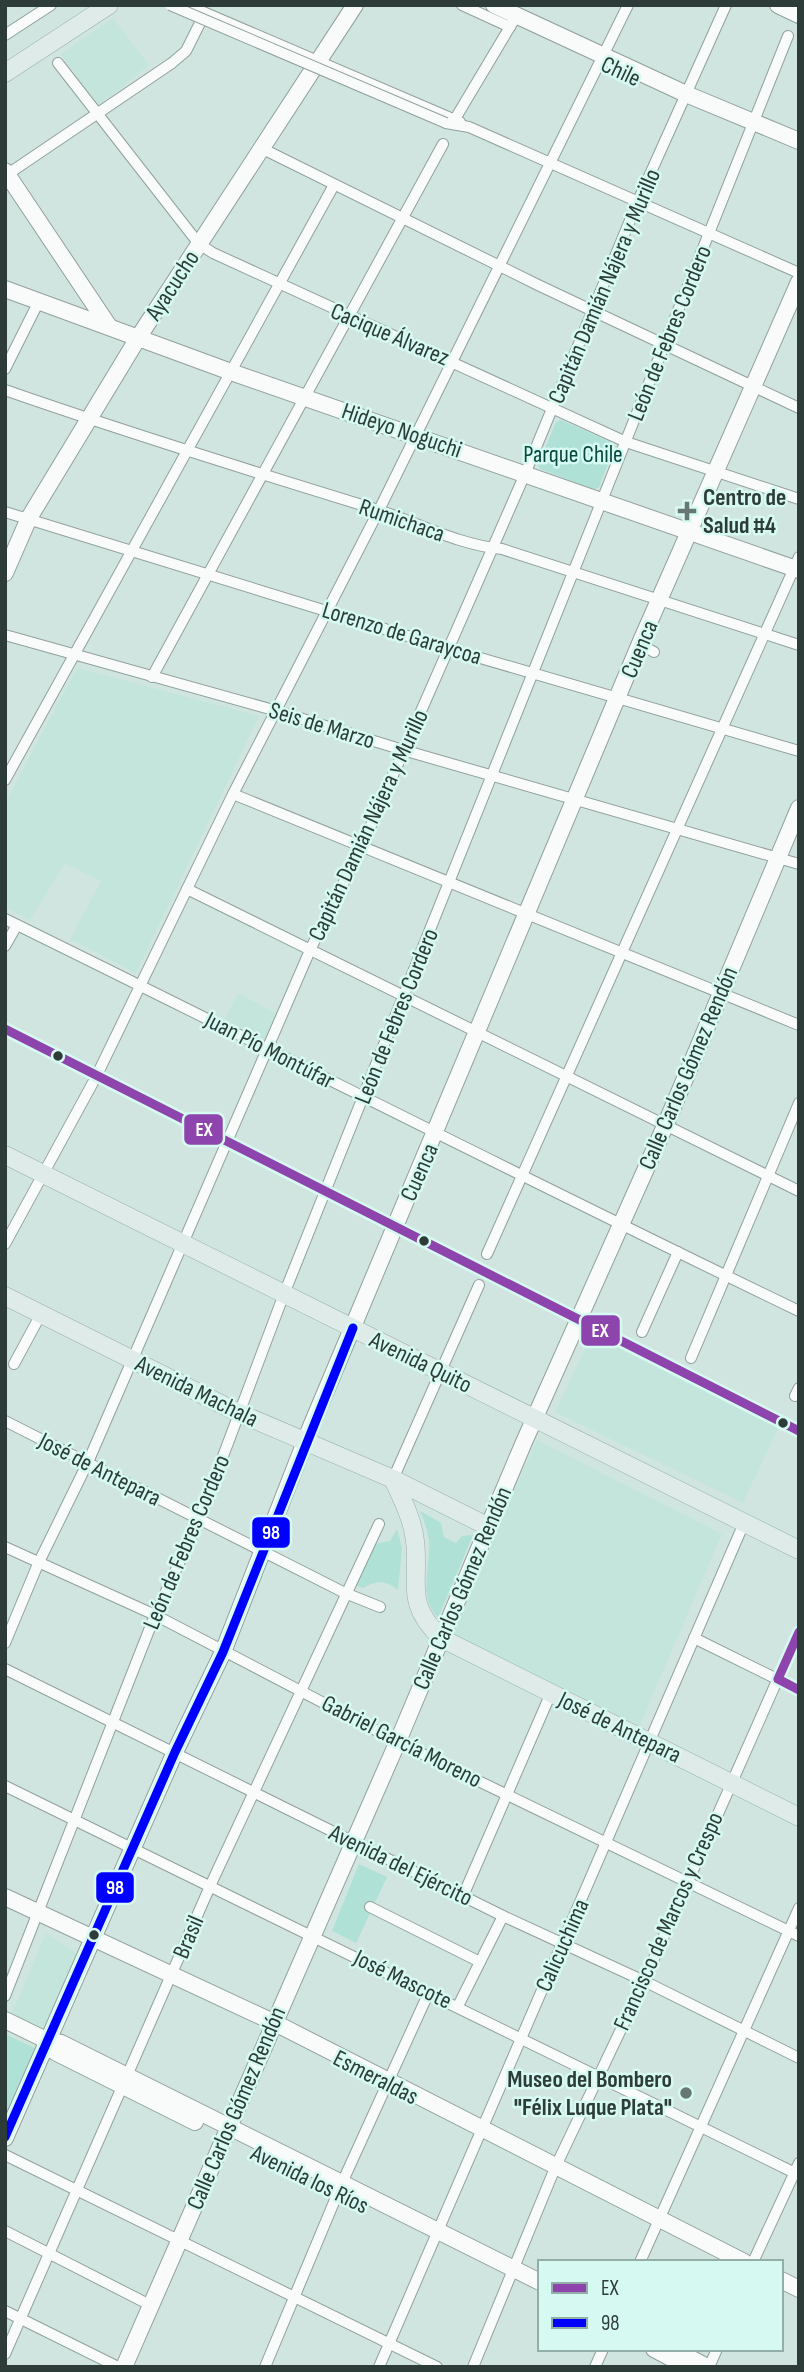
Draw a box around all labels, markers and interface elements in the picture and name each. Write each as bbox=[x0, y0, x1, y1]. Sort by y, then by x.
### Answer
street label: Chile bbox=[596, 50, 645, 93]
street label: Capitán Damián Nájera y Murillo bbox=[542, 165, 667, 408]
street label: León de Febres Cordero bbox=[621, 241, 718, 425]
street label: Ayacucho bbox=[139, 245, 206, 327]
street label: Cacique Álvarez bbox=[326, 296, 454, 373]
street label: Hideyo Noguchi bbox=[338, 396, 466, 465]
park label: Parque Chile bbox=[523, 440, 623, 469]
place label: Centro de Salud #4 bbox=[703, 483, 786, 540]
street label: Rumichaca bbox=[355, 492, 448, 549]
marker: Centro de Salud #4 bbox=[677, 501, 697, 521]
street label: Lorenzo de Garaycoa bbox=[319, 595, 485, 671]
street label: Cuenca bbox=[614, 616, 665, 682]
street label: Seis de Marzo bbox=[266, 696, 378, 755]
street label: Capitán Damián Nájera y Murillo bbox=[302, 705, 435, 946]
street label: León de Febres Cordero bbox=[348, 924, 445, 1108]
street label: Calle Carlos Gómez Rendón bbox=[633, 962, 744, 1174]
street label: Juan Pío Montúfar bbox=[199, 1005, 339, 1096]
unlabelled marker bbox=[51, 1049, 65, 1063]
line badge: EX bbox=[183, 1113, 224, 1146]
text: EX bbox=[195, 1119, 213, 1142]
street label: Cuenca bbox=[394, 1139, 445, 1206]
unlabelled marker bbox=[417, 1234, 431, 1248]
line badge: EX bbox=[580, 1314, 621, 1347]
text: EX bbox=[591, 1320, 609, 1343]
street label: Avenida Quito bbox=[364, 1325, 477, 1400]
street label: Avenida Machala bbox=[130, 1349, 263, 1434]
unlabelled marker bbox=[776, 1416, 790, 1430]
street label: José de Antepara bbox=[33, 1426, 166, 1513]
street label: León de Febres Cordero bbox=[137, 1451, 236, 1634]
street label: Calle Carlos Gómez Rendón bbox=[407, 1482, 518, 1694]
line badge: 98 bbox=[251, 1516, 291, 1549]
text: 98 bbox=[262, 1522, 280, 1545]
street label: José de Antepara bbox=[553, 1685, 686, 1770]
street label: Gabriel García Moreno bbox=[317, 1689, 487, 1794]
street label: Francisco de Marcos y Crespo bbox=[607, 1808, 730, 2035]
street label: Avenida del Ejército bbox=[323, 1818, 477, 1913]
line badge: 98 bbox=[95, 1871, 135, 1904]
text: 98 bbox=[106, 1877, 124, 1900]
street label: Calicuchima bbox=[529, 1894, 596, 1996]
street label: Brasil bbox=[167, 1911, 210, 1963]
unlabelled marker bbox=[87, 1928, 101, 1942]
street label: José Mascote bbox=[348, 1943, 456, 2016]
street label: Calle Carlos Gómez Rendón bbox=[181, 2002, 292, 2214]
street label: Esmeraldas bbox=[328, 2044, 423, 2111]
place label: Museo del Bombero "Félix Luque Plata" bbox=[507, 2065, 672, 2122]
marker: Museo del Bombero "Félix Luque Plata" bbox=[678, 2085, 694, 2101]
street label: Avenida los Ríos bbox=[245, 2138, 373, 2220]
legend bbox=[538, 2260, 783, 2351]
text: EX bbox=[601, 2276, 619, 2301]
text: 98 bbox=[601, 2311, 620, 2336]

